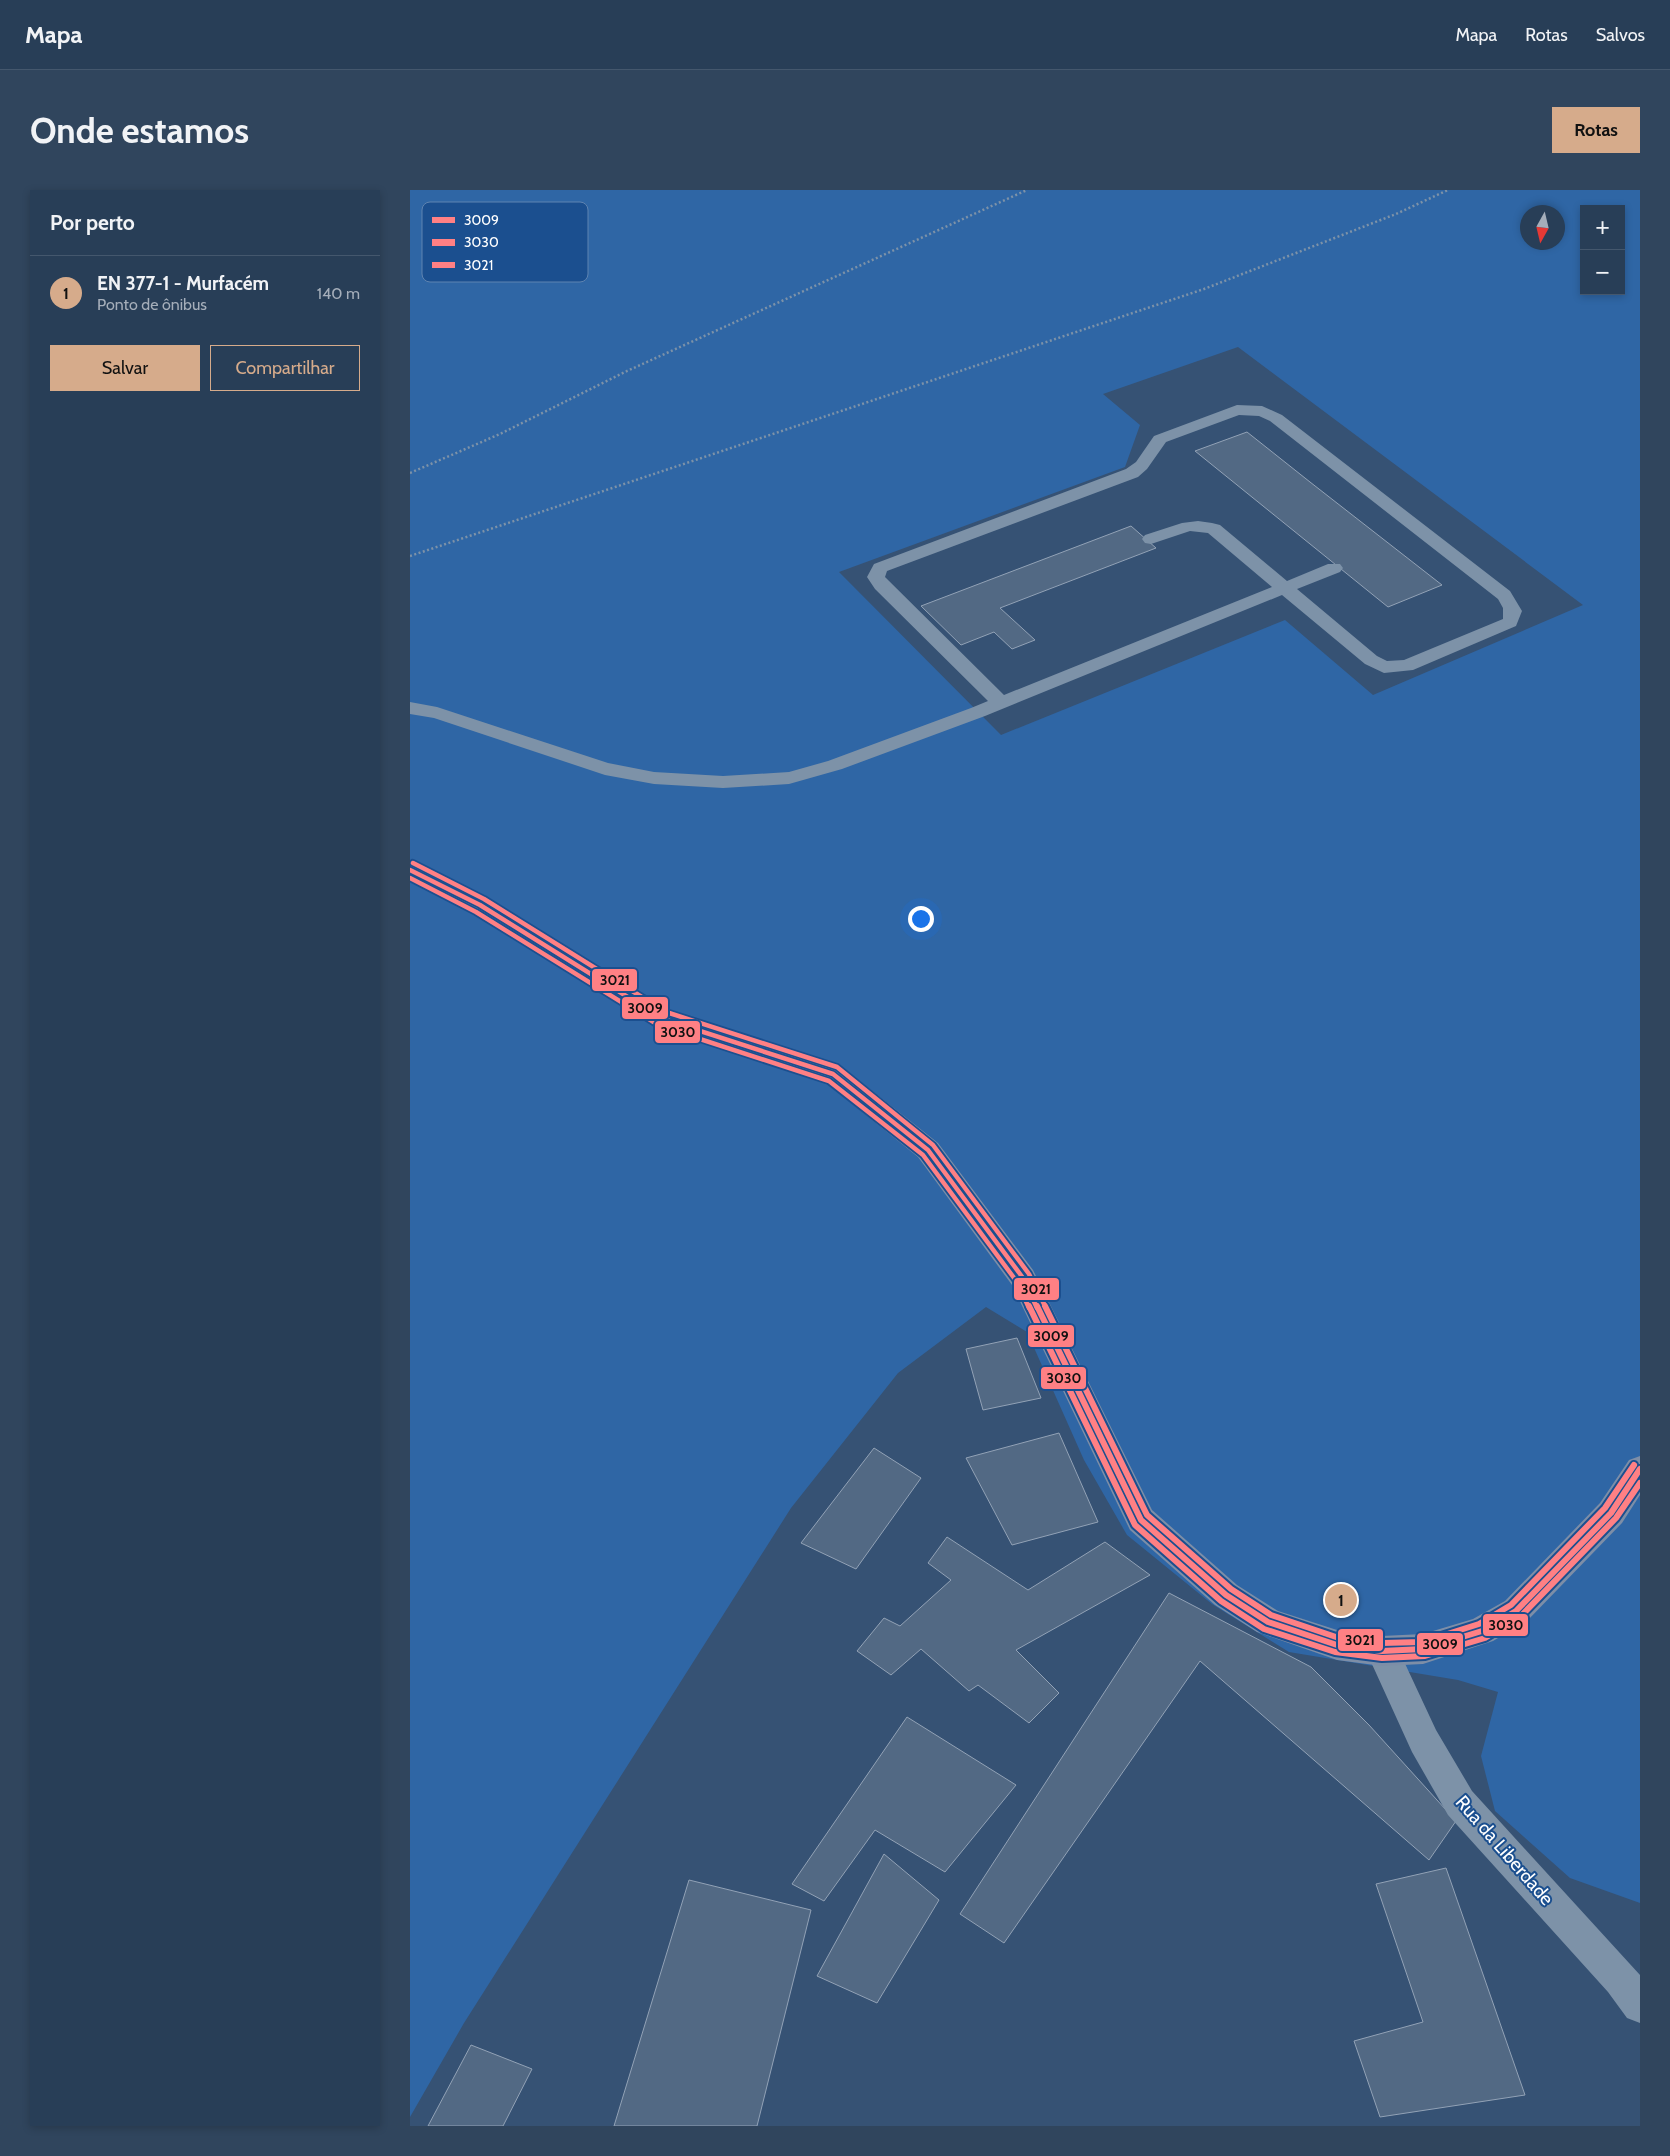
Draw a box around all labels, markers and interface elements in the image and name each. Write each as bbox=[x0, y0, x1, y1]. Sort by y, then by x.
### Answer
text: Mapa bbox=[25, 20, 82, 49]
text: Mapa bbox=[1455, 24, 1497, 46]
text: Rotas bbox=[1525, 24, 1568, 46]
text: Salvos bbox=[1596, 24, 1645, 46]
button: Rotas bbox=[1552, 107, 1640, 153]
text: Onde estamos bbox=[30, 109, 249, 152]
legend bbox=[422, 202, 588, 282]
north arrow bbox=[1520, 205, 1565, 250]
map controls bbox=[1580, 205, 1625, 295]
button: + bbox=[1580, 205, 1625, 250]
text: Por perto bbox=[50, 210, 135, 235]
text: 3009 bbox=[464, 211, 499, 229]
text: 3030 bbox=[464, 233, 499, 251]
button: − bbox=[1580, 250, 1625, 295]
text: 3021 bbox=[464, 256, 493, 274]
text: EN 377-1 - Murfacém bbox=[97, 272, 269, 295]
text: 1 bbox=[63, 284, 69, 303]
text: 140 m bbox=[317, 284, 360, 303]
text: Ponto de ônibus bbox=[97, 295, 207, 314]
button: Salvar bbox=[50, 345, 200, 391]
button: Compartilhar bbox=[210, 345, 360, 391]
your location bbox=[908, 906, 934, 932]
line badge: 3021 bbox=[591, 968, 638, 992]
text: 3021 bbox=[600, 971, 630, 989]
line badge: 3009 bbox=[621, 996, 669, 1020]
text: 3009 bbox=[627, 999, 663, 1017]
line badge: 3030 bbox=[654, 1020, 701, 1044]
text: 3030 bbox=[661, 1023, 696, 1041]
line badge: 3021 bbox=[1013, 1277, 1060, 1301]
text: 3021 bbox=[1021, 1280, 1051, 1298]
line badge: 3009 bbox=[1027, 1324, 1075, 1348]
text: 3009 bbox=[1033, 1327, 1069, 1345]
line badge: 3030 bbox=[1040, 1366, 1087, 1390]
text: 3030 bbox=[1047, 1369, 1082, 1387]
pin: 1 bbox=[1325, 1581, 1357, 1619]
line badge: 3030 bbox=[1482, 1613, 1529, 1637]
text: 3030 bbox=[1489, 1616, 1524, 1634]
line badge: 3021 bbox=[1337, 1628, 1384, 1652]
text: 3021 bbox=[1345, 1631, 1375, 1649]
line badge: 3009 bbox=[1416, 1632, 1464, 1656]
text: 3009 bbox=[1422, 1635, 1458, 1653]
street label: Rua da Liberdade bbox=[1451, 1791, 1559, 1910]

